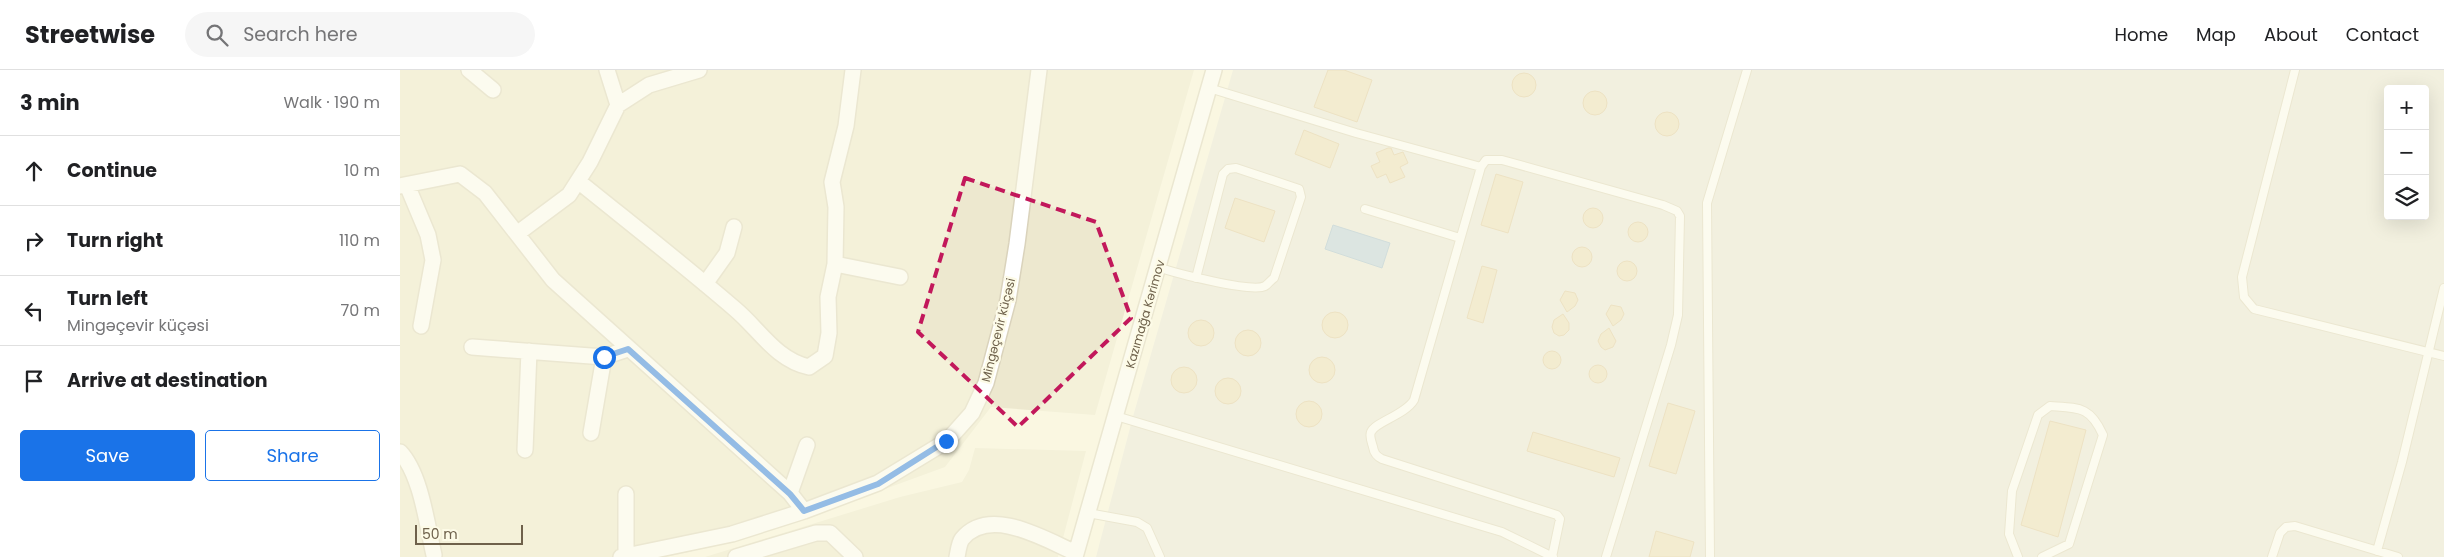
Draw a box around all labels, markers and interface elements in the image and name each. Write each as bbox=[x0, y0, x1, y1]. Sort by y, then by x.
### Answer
search box bbox=[185, 12, 535, 57]
text: Streetwise bbox=[25, 18, 155, 51]
icon: search bbox=[203, 21, 231, 49]
text: Search here bbox=[243, 21, 358, 48]
text: Home bbox=[2114, 22, 2168, 47]
text: Map bbox=[2196, 22, 2236, 47]
text: About bbox=[2264, 22, 2318, 47]
text: Contact bbox=[2346, 22, 2419, 47]
map controls bbox=[2384, 85, 2429, 220]
button: + bbox=[2384, 85, 2429, 130]
text: 3 min bbox=[20, 88, 80, 117]
text: Walk · 190 m bbox=[283, 91, 380, 114]
button: − bbox=[2384, 130, 2429, 175]
icon: ahead bbox=[20, 157, 48, 185]
text: Continue bbox=[67, 157, 157, 184]
text: 10 m bbox=[344, 159, 380, 182]
button: layers bbox=[2384, 175, 2429, 220]
icon: right bbox=[20, 227, 48, 255]
text: Turn right bbox=[67, 227, 163, 254]
text: 110 m bbox=[339, 229, 380, 252]
street label: Kazımağa Kərimov bbox=[1121, 257, 1169, 370]
street label: Mingəçevir küçəsi bbox=[977, 276, 1019, 384]
text: Turn left bbox=[67, 285, 148, 312]
icon: left bbox=[20, 297, 48, 325]
text: 70 m bbox=[340, 299, 380, 322]
text: Mingəçevir küçəsi bbox=[67, 314, 209, 337]
route start bbox=[593, 346, 616, 369]
icon: arrive bbox=[20, 367, 48, 395]
text: Arrive at destination bbox=[67, 367, 268, 394]
button: Save bbox=[20, 430, 195, 481]
button: Share bbox=[205, 430, 380, 481]
route end bbox=[935, 430, 958, 453]
scale bar bbox=[415, 522, 522, 545]
text: 50 m bbox=[422, 524, 458, 544]

